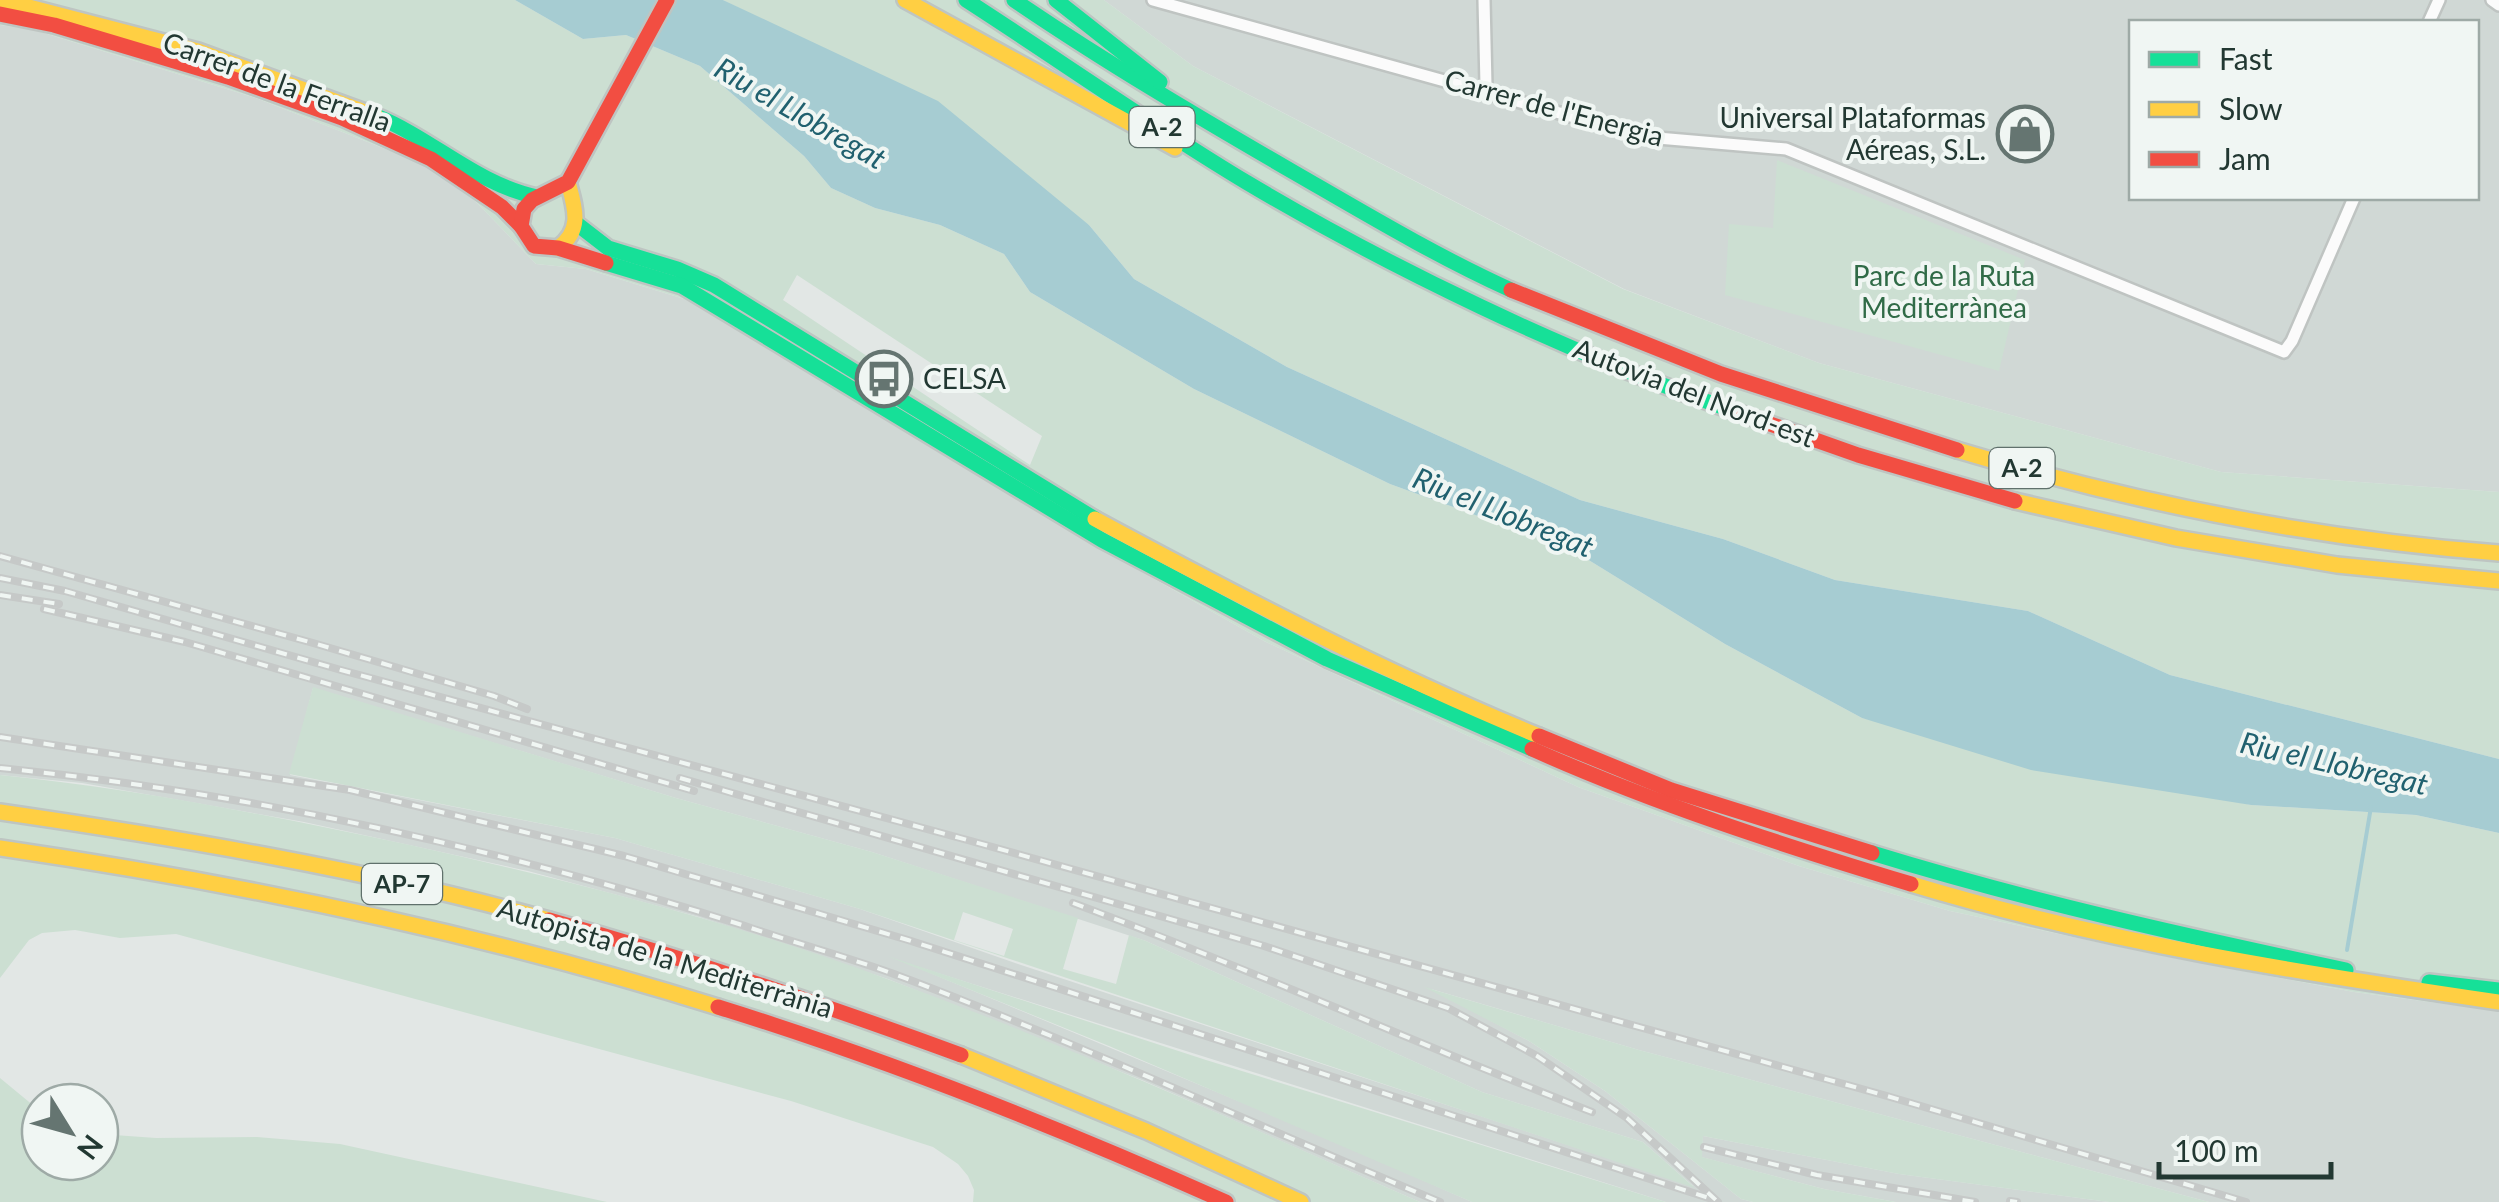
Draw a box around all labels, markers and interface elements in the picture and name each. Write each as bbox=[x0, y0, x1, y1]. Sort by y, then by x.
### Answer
legend bbox=[2129, 20, 2479, 200]
street label: Carrer de la Ferralla bbox=[159, 24, 396, 138]
text: Fast bbox=[2219, 40, 2273, 76]
water label: Riu el Llobregat bbox=[709, 49, 893, 176]
street label: Carrer de l'Energia bbox=[1441, 61, 1667, 153]
text: Slow bbox=[2219, 90, 2283, 126]
place label: Universal Plataformas Aéreas, S.L. bbox=[1719, 100, 1986, 166]
shop icon: Universal Plataformas Aéreas, S.L. bbox=[1995, 104, 2055, 164]
road number: A-2 bbox=[1130, 107, 1194, 147]
text: Jam bbox=[2219, 140, 2271, 176]
park label: Parc de la Ruta Mediterrànea bbox=[1853, 258, 2035, 324]
street label: Autovia del Nord-est bbox=[1569, 330, 1820, 454]
bus stop icon: CELSA bbox=[854, 349, 914, 409]
place label: CELSA bbox=[923, 361, 1006, 395]
road number: A-2 bbox=[1990, 448, 2054, 488]
water label: Riu el Llobregat bbox=[1408, 459, 1600, 564]
water label: Riu el Llobregat bbox=[2237, 723, 2432, 801]
road number: AP-7 bbox=[362, 864, 442, 904]
street label: Autopista de la Mediterrània bbox=[493, 890, 837, 1024]
north arrow bbox=[20, 1082, 120, 1182]
scale bar bbox=[2159, 1117, 2332, 1179]
text: N bbox=[71, 1129, 111, 1166]
text: 100 m bbox=[2174, 1132, 2259, 1168]

